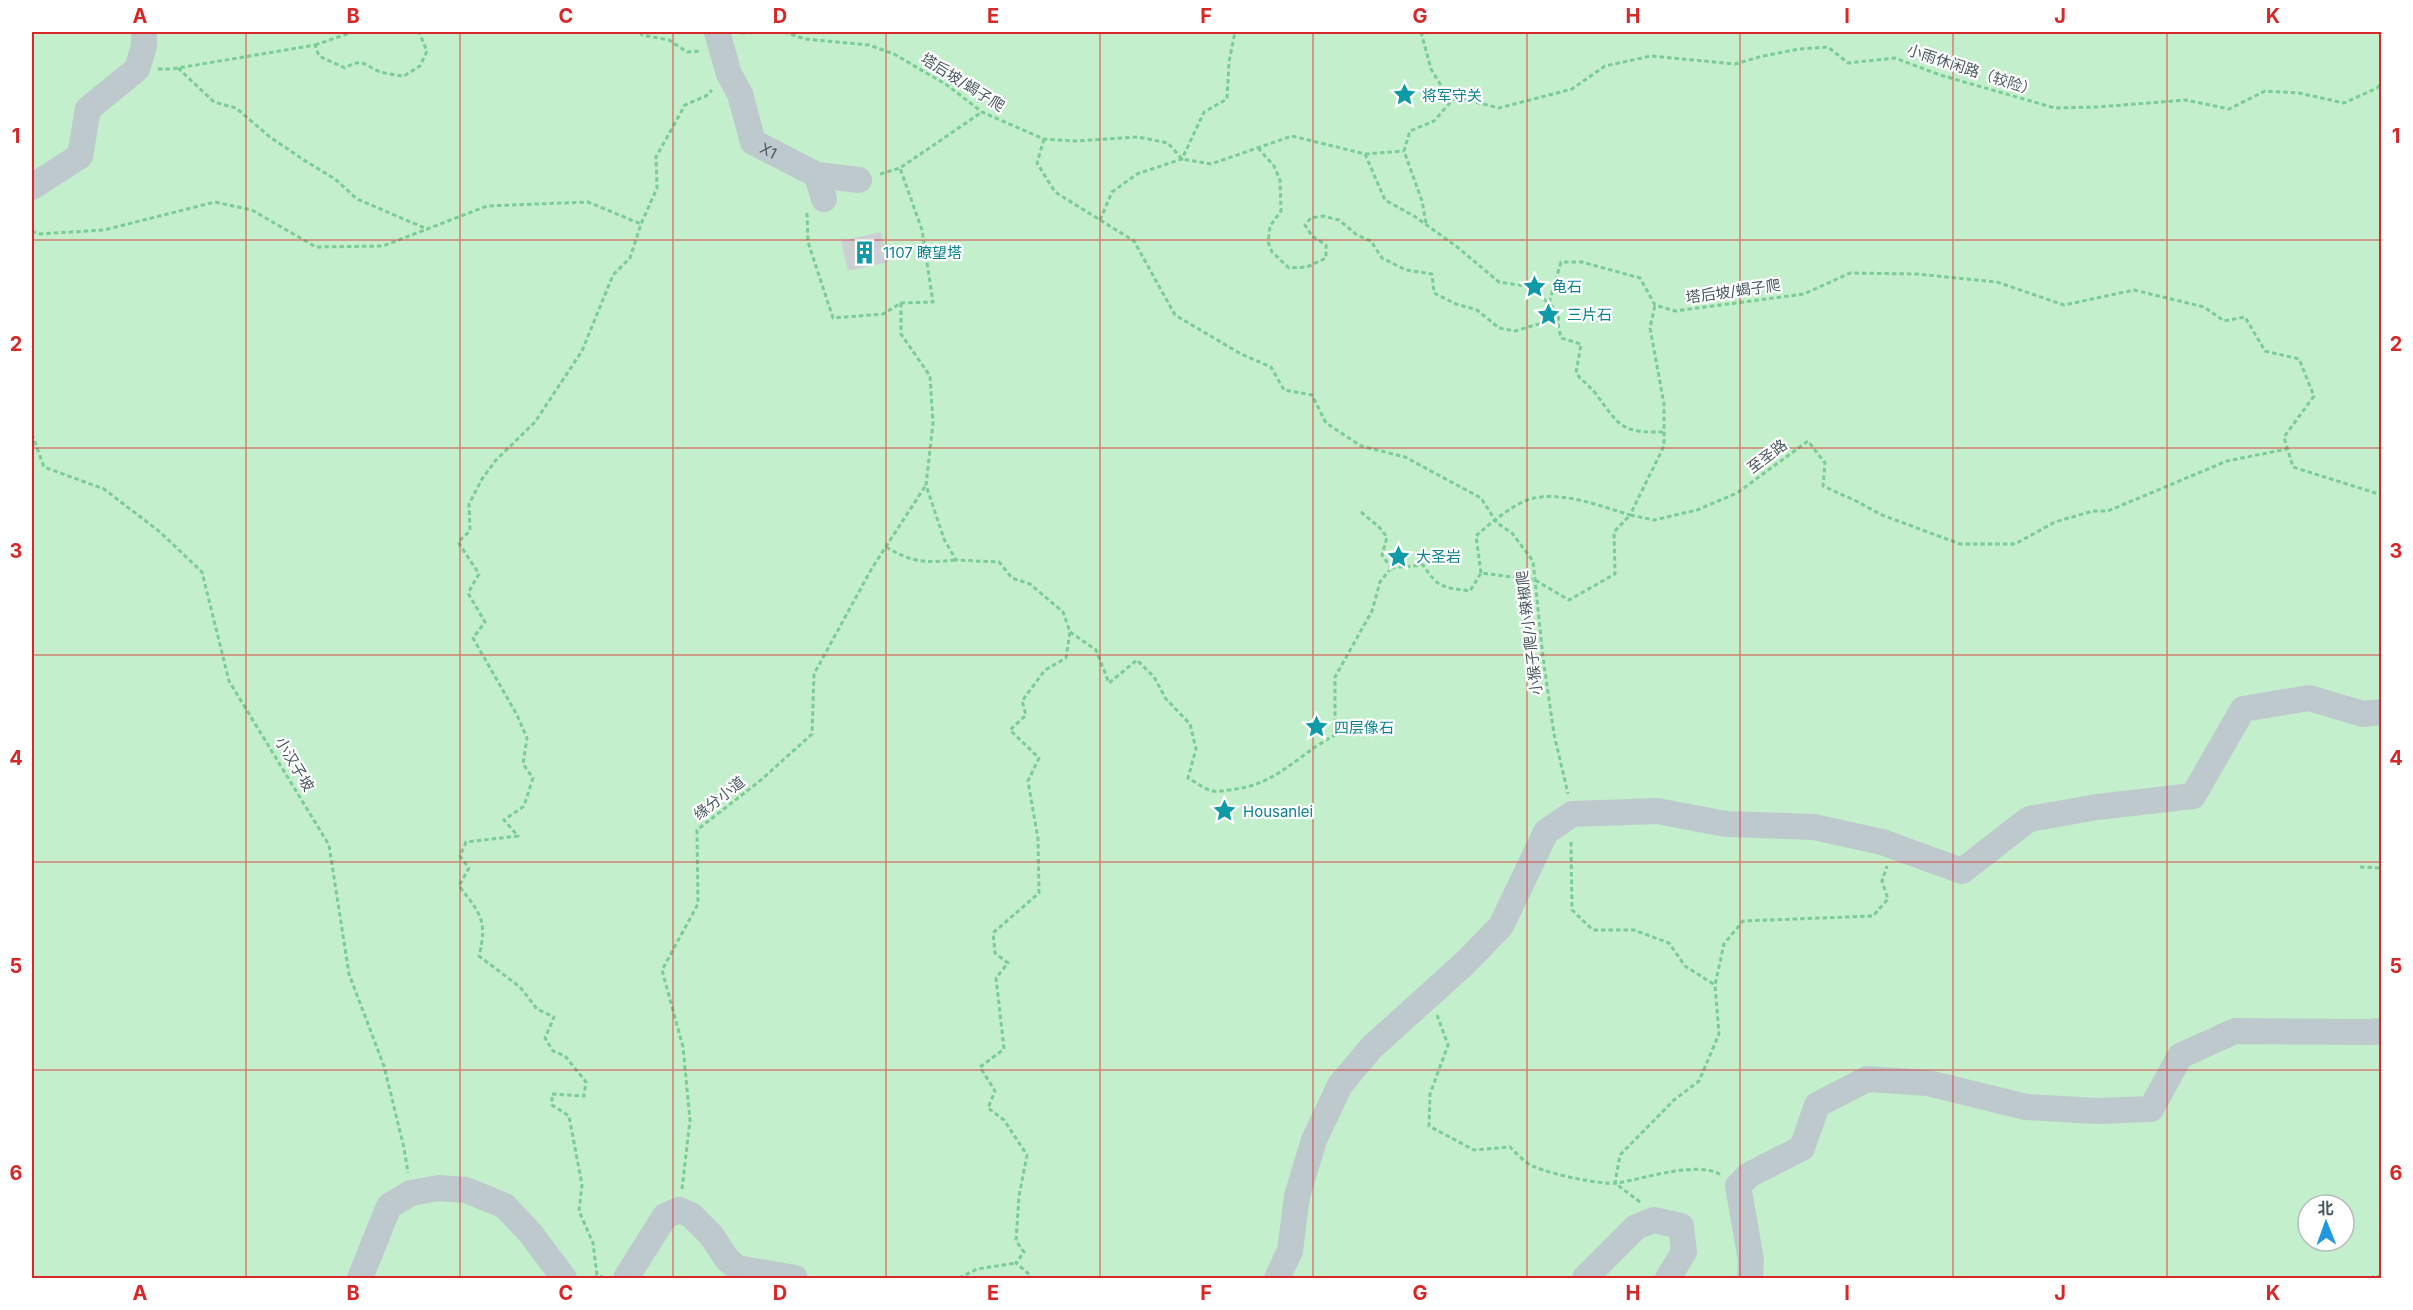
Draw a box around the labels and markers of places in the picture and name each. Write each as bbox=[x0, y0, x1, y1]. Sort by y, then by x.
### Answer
place icon: 将军守关 bbox=[1391, 82, 1417, 108]
place label: 将军守关 bbox=[1422, 86, 1482, 105]
building icon: 1107 瞭望塔 bbox=[852, 239, 878, 265]
place label: 1107 瞭望塔 bbox=[883, 243, 962, 262]
place icon: 龟石 bbox=[1521, 273, 1547, 299]
place label: 龟石 bbox=[1552, 277, 1582, 296]
place icon: 三片石 bbox=[1536, 301, 1562, 327]
place label: 三片石 bbox=[1567, 305, 1612, 324]
place icon: 大圣岩 bbox=[1385, 543, 1411, 569]
place label: 大圣岩 bbox=[1416, 547, 1461, 566]
place icon: 四层像石 bbox=[1303, 714, 1329, 740]
place label: 四层像石 bbox=[1334, 718, 1394, 737]
place icon: Housanlei bbox=[1212, 798, 1238, 824]
place label: Housanlei bbox=[1243, 802, 1313, 821]

